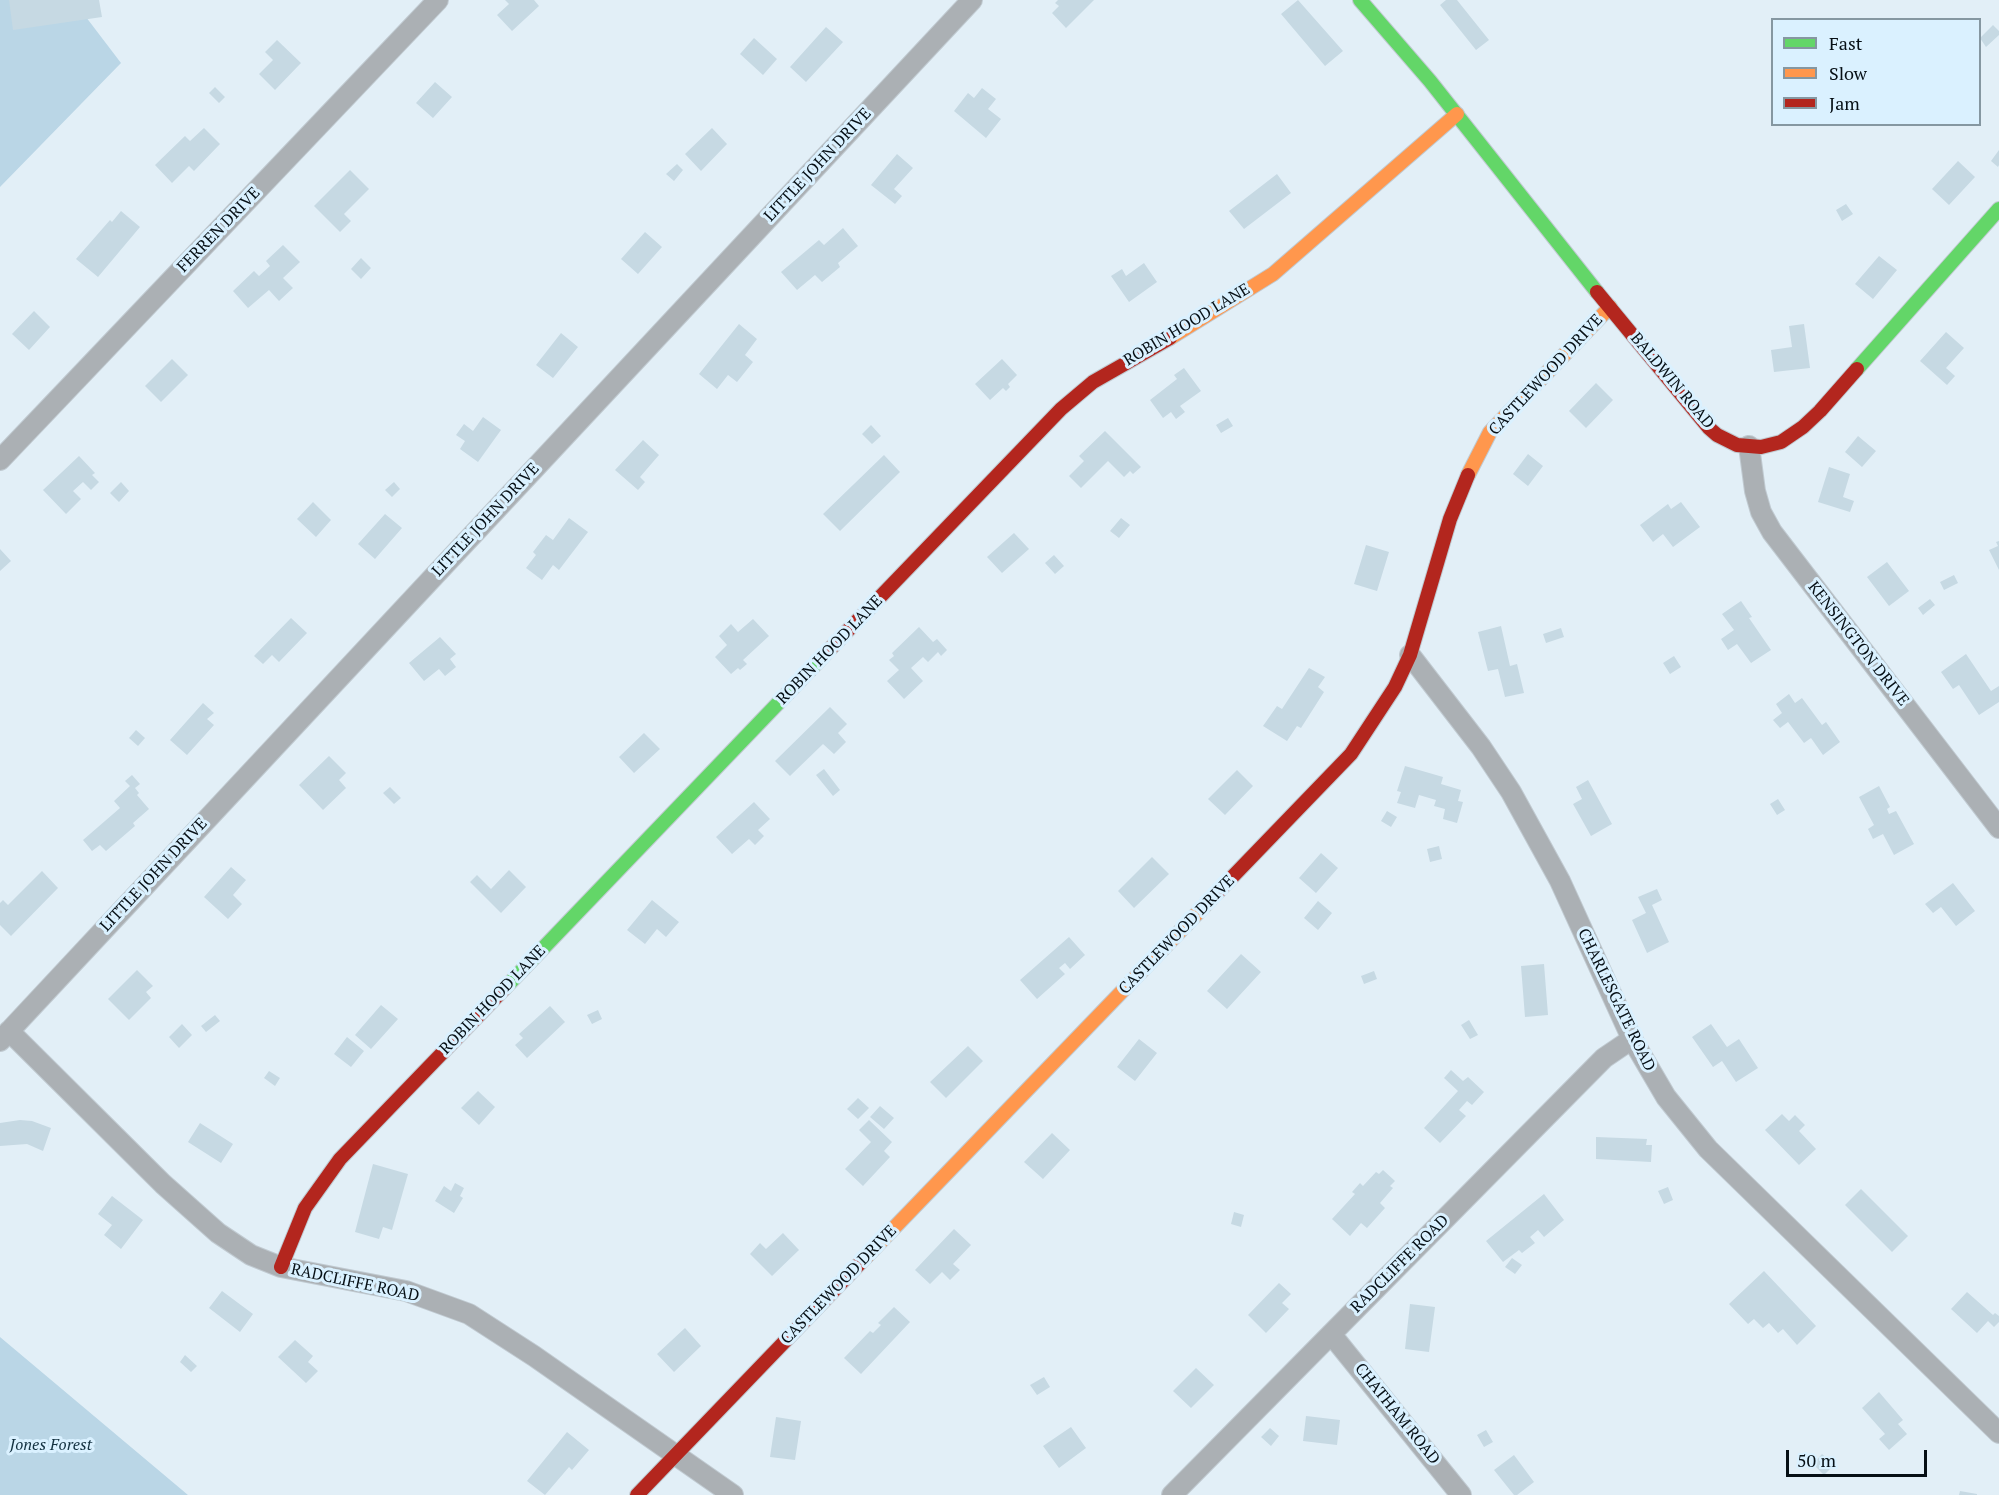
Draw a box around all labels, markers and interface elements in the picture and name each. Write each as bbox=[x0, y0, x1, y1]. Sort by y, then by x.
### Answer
legend bbox=[1771, 18, 1981, 126]
text: Fast bbox=[1829, 31, 1862, 55]
text: Slow bbox=[1829, 61, 1867, 85]
text: Jam bbox=[1829, 91, 1860, 115]
street label: LITTLE JOHN DRIVE bbox=[760, 104, 876, 226]
street label: FERREN DRIVE bbox=[174, 184, 264, 276]
street label: ROBIN HOOD LANE bbox=[1120, 280, 1254, 370]
street label: CASTLEWOOD DRIVE bbox=[1485, 311, 1607, 439]
street label: BALDWIN ROAD bbox=[1626, 329, 1718, 433]
street label: LITTLE JOHN DRIVE bbox=[428, 459, 544, 581]
street label: KENSINGTON DRIVE bbox=[1803, 578, 1913, 710]
street label: ROBIN HOOD LANE bbox=[773, 592, 887, 708]
street label: LITTLE JOHN DRIVE bbox=[96, 814, 212, 936]
street label: CASTLEWOOD DRIVE bbox=[1115, 871, 1239, 999]
street label: CHARLESGATE ROAD bbox=[1573, 925, 1659, 1075]
street label: ROBIN HOOD LANE bbox=[436, 942, 550, 1058]
street label: RADCLIFFE ROAD bbox=[1347, 1211, 1453, 1317]
street label: CASTLEWOOD DRIVE bbox=[777, 1221, 901, 1349]
street label: RADCLIFFE ROAD bbox=[289, 1260, 421, 1306]
street label: CHATHAM ROAD bbox=[1350, 1359, 1444, 1469]
park label: Jones Forest bbox=[10, 1435, 92, 1455]
scale bar bbox=[1789, 1438, 1930, 1476]
text: 50 m bbox=[1797, 1448, 1836, 1472]

